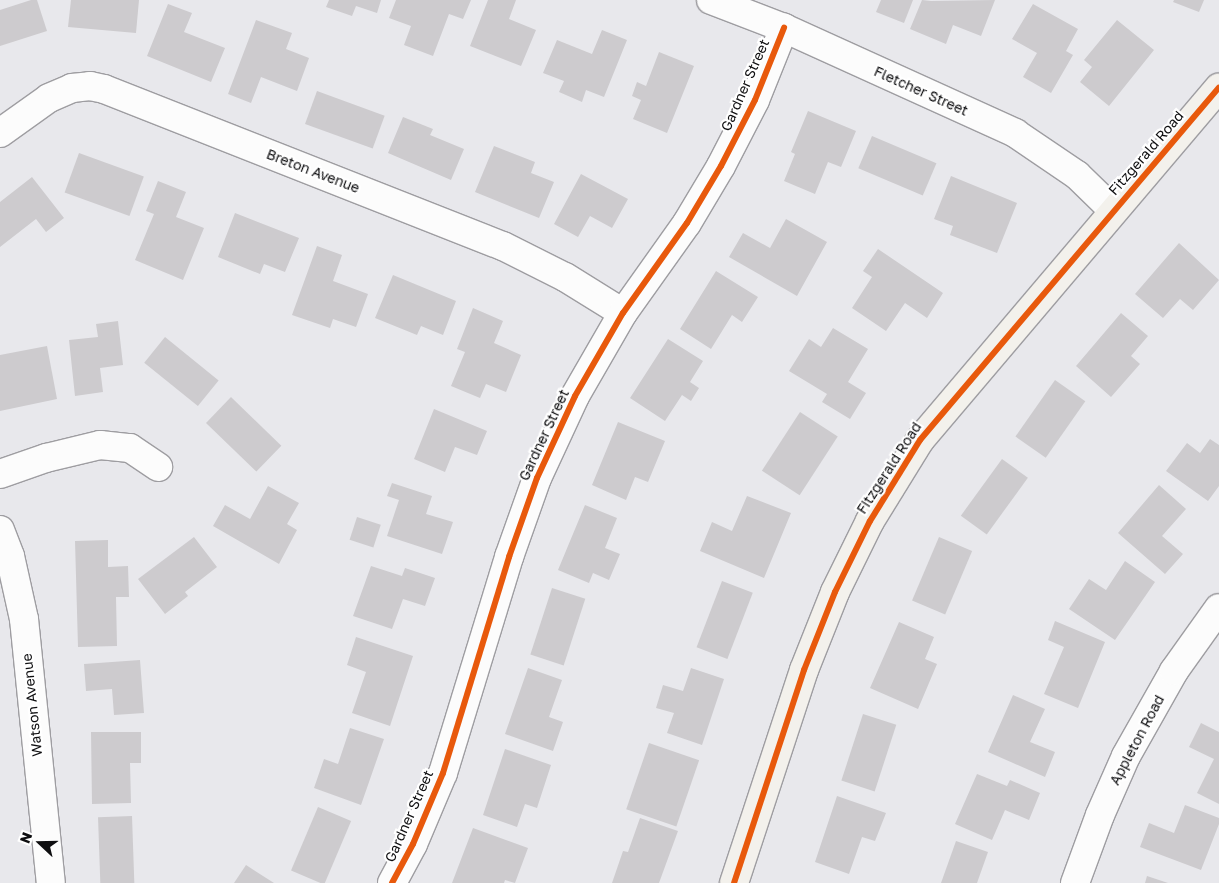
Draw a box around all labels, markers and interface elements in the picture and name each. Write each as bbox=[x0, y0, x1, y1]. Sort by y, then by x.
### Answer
street label: Gardner Street bbox=[717, 36, 773, 134]
street label: Fletcher Street bbox=[871, 63, 971, 119]
street label: Fitzgerald Road bbox=[1105, 108, 1187, 198]
street label: Breton Avenue bbox=[264, 146, 362, 196]
street label: Gardner Street bbox=[516, 387, 572, 483]
street label: Fitzgerald Road bbox=[853, 419, 925, 517]
street label: Watson Avenue bbox=[18, 653, 46, 757]
street label: Appleton Road bbox=[1106, 692, 1168, 788]
street label: Gardner Street bbox=[381, 767, 437, 865]
north arrow bbox=[15, 818, 65, 868]
text: N bbox=[16, 829, 35, 845]

